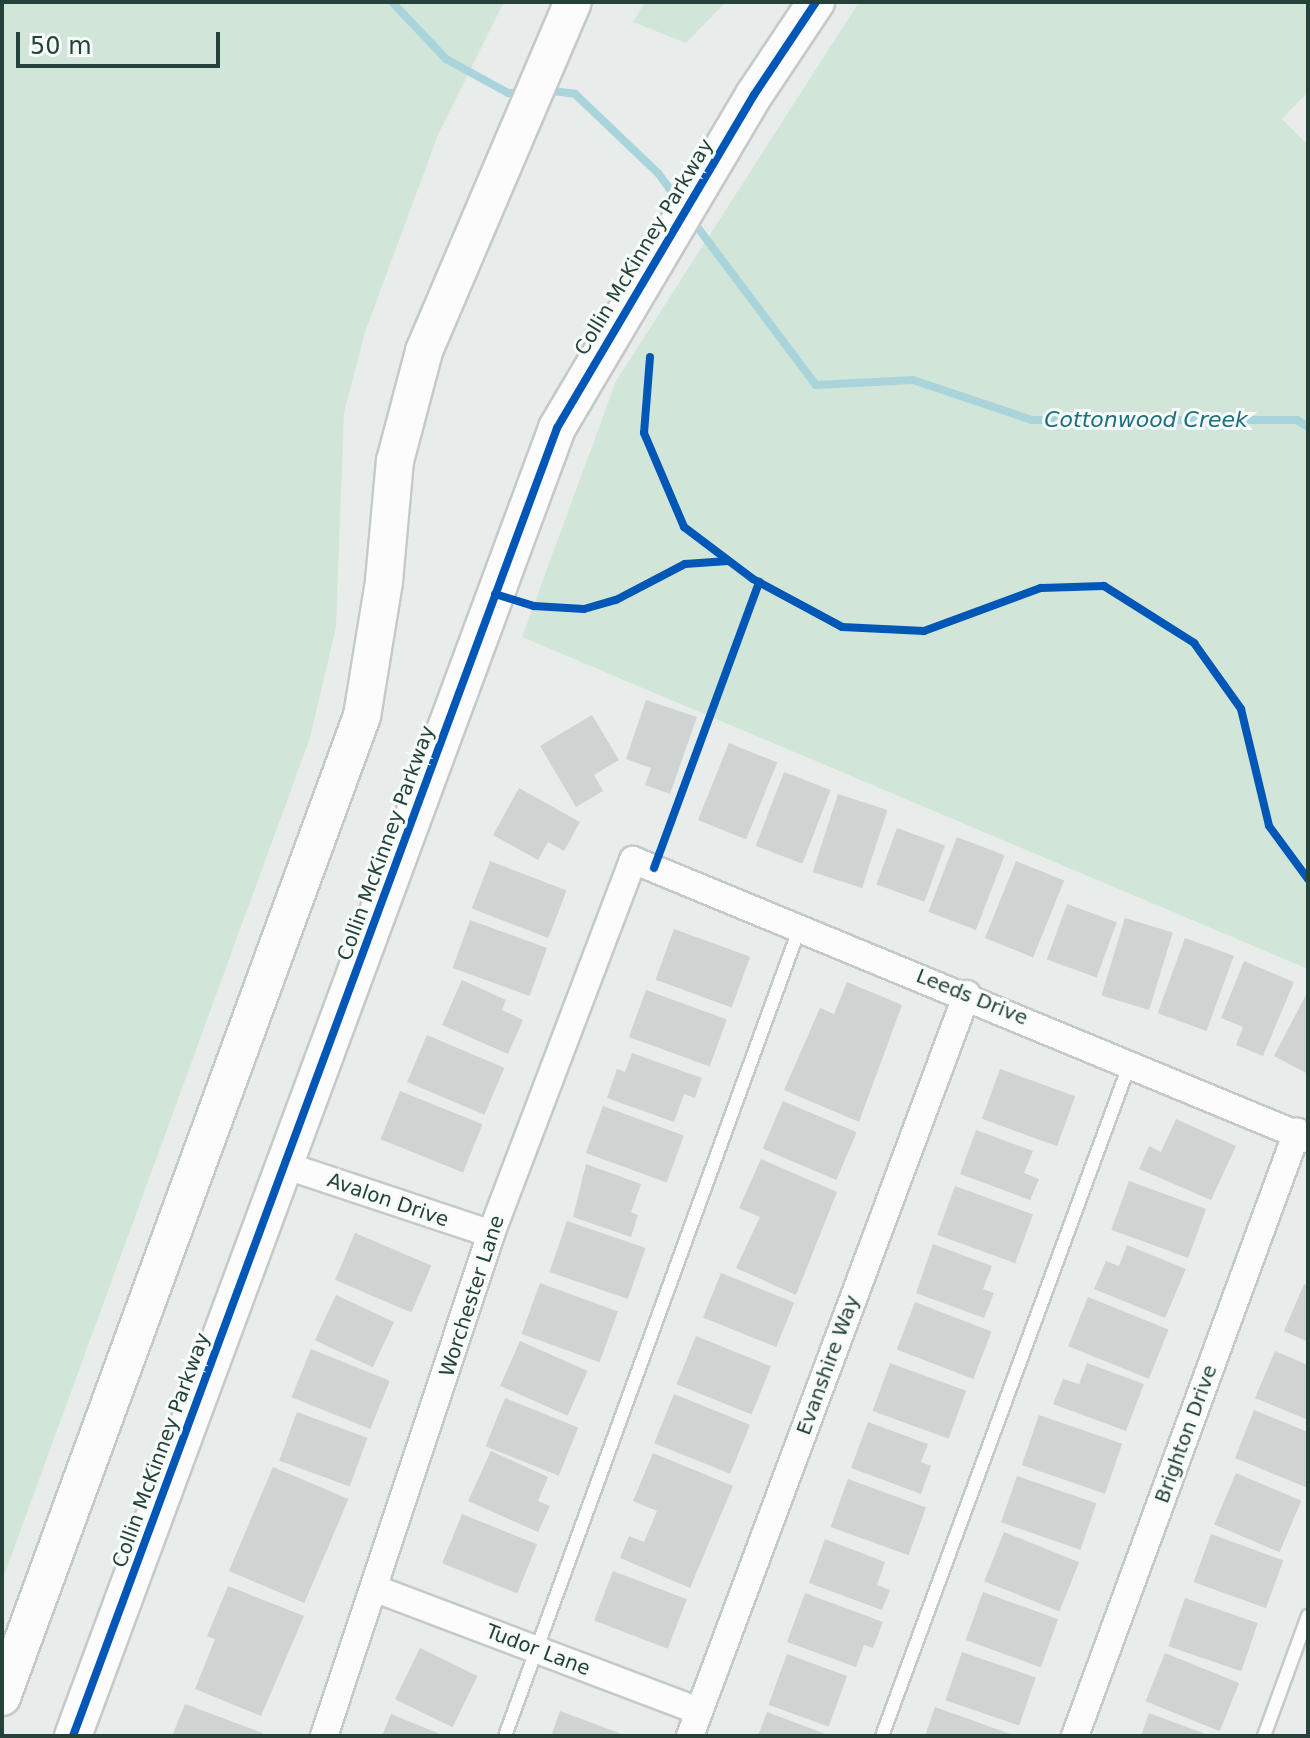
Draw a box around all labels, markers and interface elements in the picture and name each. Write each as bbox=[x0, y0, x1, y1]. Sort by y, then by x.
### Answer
scale bar bbox=[20, 16, 224, 66]
text: 50 m bbox=[30, 32, 92, 60]
street label: Collin McKinney Parkway bbox=[570, 134, 718, 360]
water label: Cottonwood Creek bbox=[1044, 407, 1248, 433]
street label: Collin McKinney Parkway bbox=[332, 722, 440, 964]
street label: Leeds Drive bbox=[913, 964, 1031, 1030]
street label: Avalon Drive bbox=[324, 1168, 452, 1232]
street label: Worchester Lane bbox=[435, 1212, 509, 1380]
street label: Evanshire Way bbox=[792, 1292, 864, 1438]
street label: Collin McKinney Parkway bbox=[107, 1329, 215, 1571]
street label: Brighton Drive bbox=[1150, 1362, 1222, 1506]
street label: Tudor Lane bbox=[482, 1619, 594, 1681]

